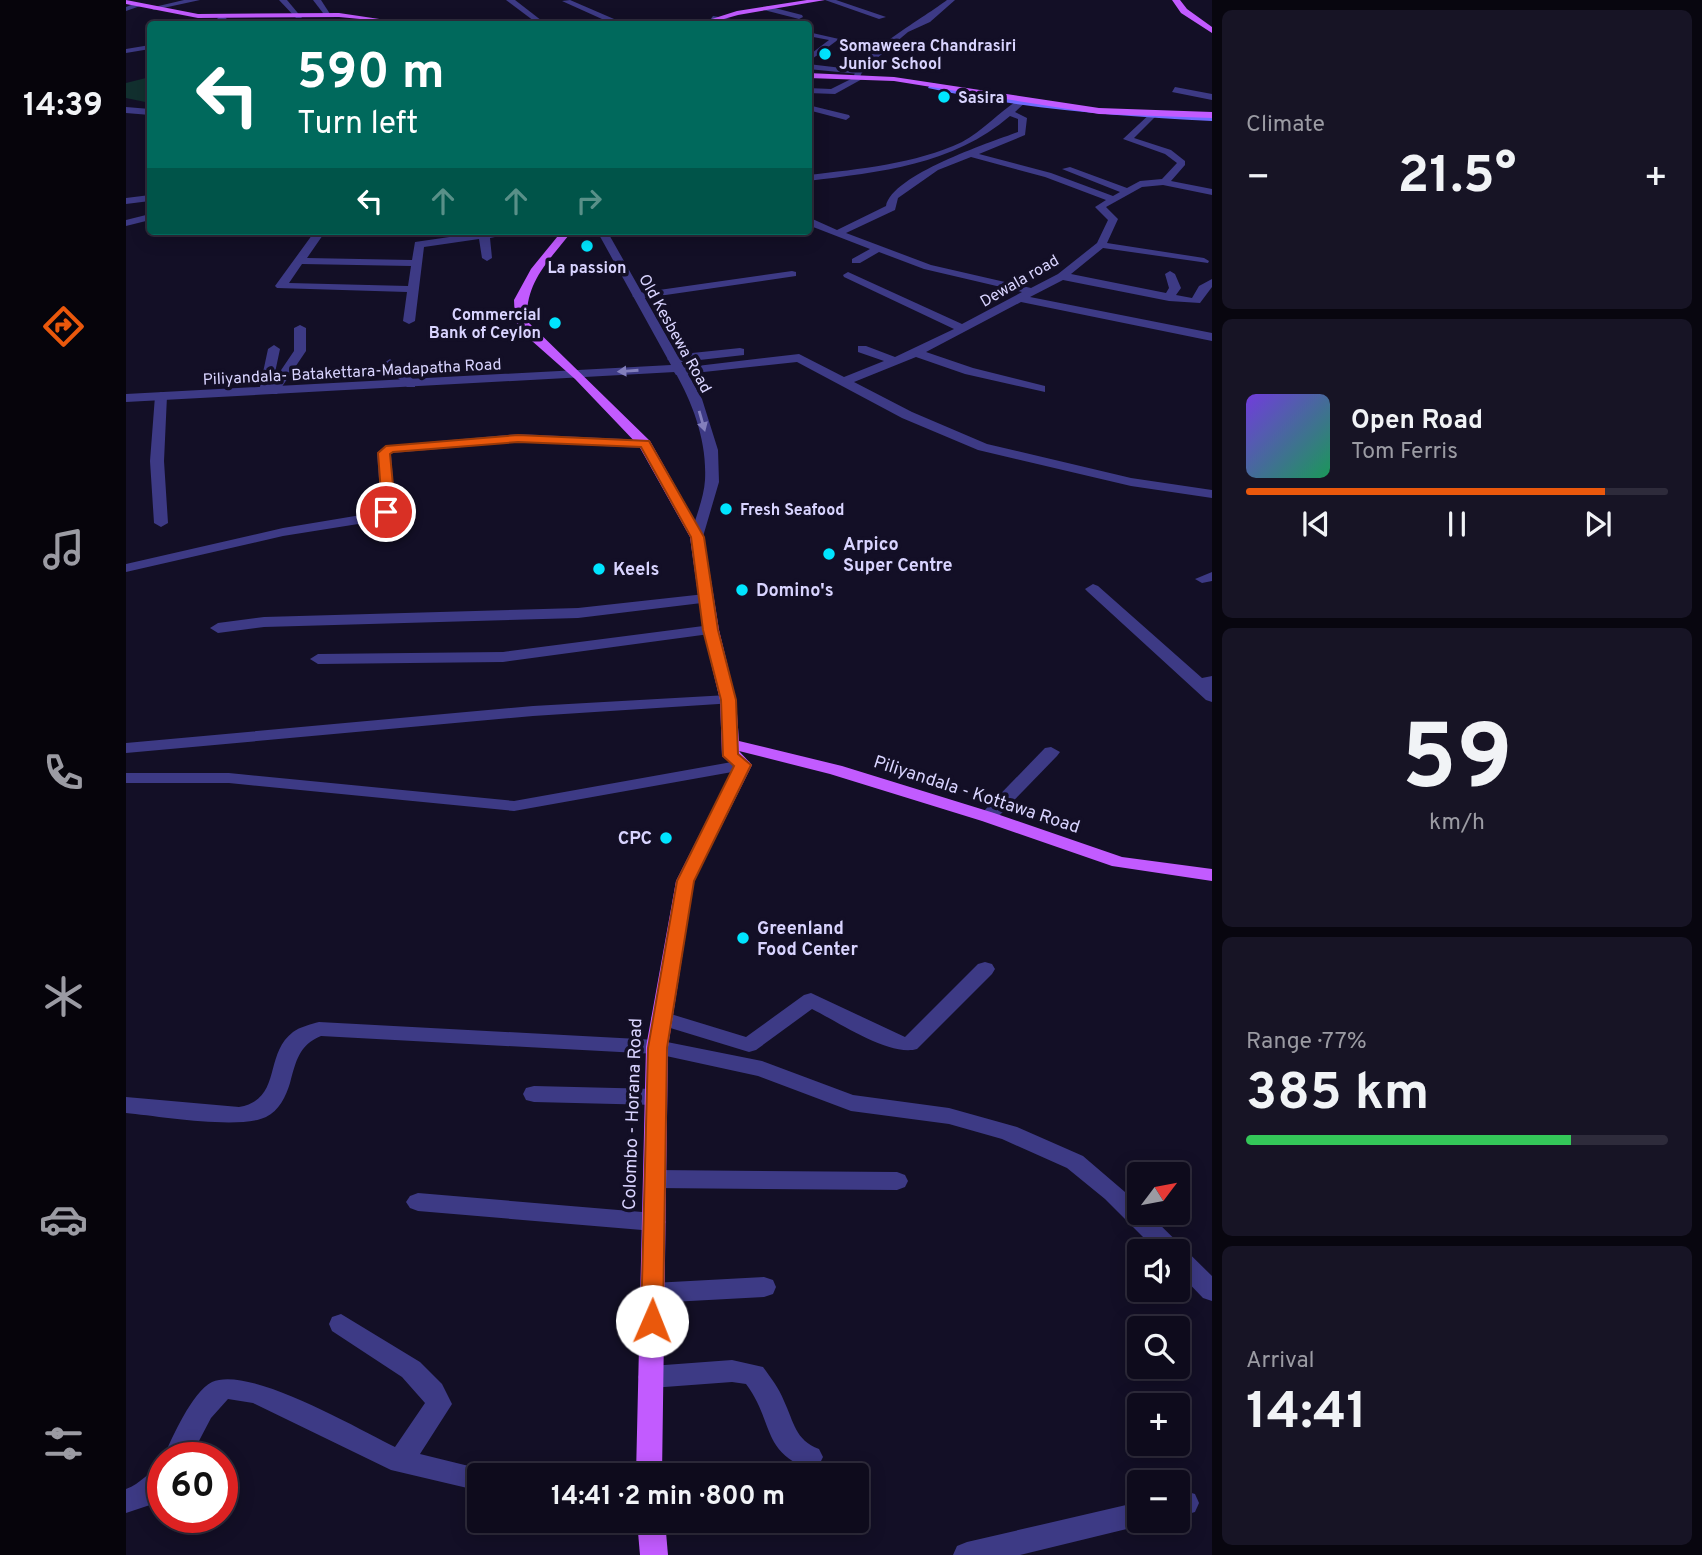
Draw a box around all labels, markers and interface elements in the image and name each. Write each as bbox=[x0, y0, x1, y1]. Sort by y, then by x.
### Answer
place label: Somaweera Chandrasiri Junior School bbox=[839, 37, 1016, 75]
text: 590 m bbox=[297, 44, 445, 106]
marker: Somaweera Chandrasiri Junior School bbox=[817, 46, 833, 62]
icon: left bbox=[182, 49, 273, 140]
text: 14:39 bbox=[23, 87, 103, 127]
marker: Sasira bbox=[936, 89, 952, 105]
place label: Sasira bbox=[958, 89, 1005, 109]
text: Turn left bbox=[297, 105, 418, 145]
text: Climate bbox=[1246, 111, 1325, 140]
text: 21.5° bbox=[1398, 145, 1516, 211]
text: − bbox=[1246, 155, 1271, 204]
text: + bbox=[1643, 155, 1668, 204]
icon: left bbox=[351, 182, 389, 220]
icon: ahead bbox=[424, 182, 462, 220]
icon: ahead bbox=[497, 182, 535, 220]
icon: right bbox=[570, 182, 608, 220]
marker: La passion bbox=[579, 238, 595, 254]
street label: Dewala road bbox=[977, 251, 1063, 312]
place label: La passion bbox=[548, 259, 626, 279]
street label: Old Kesbewa Road bbox=[633, 271, 715, 397]
icon: directions bbox=[39, 302, 88, 351]
place label: Commercial Bank of Ceylon bbox=[429, 306, 541, 344]
marker: Commercial Bank of Ceylon bbox=[547, 315, 563, 331]
street label: Piliyandala- Batakettara-Madapatha Road bbox=[202, 355, 502, 391]
one-way arrow bbox=[617, 366, 639, 377]
text: Open Road bbox=[1351, 405, 1483, 438]
one-way arrow bbox=[698, 410, 708, 431]
text: Tom Ferris bbox=[1351, 438, 1458, 467]
pin bbox=[356, 482, 416, 542]
icon: arrive bbox=[367, 493, 405, 531]
marker: Fresh Seafood bbox=[718, 501, 734, 517]
place label: Fresh Seafood bbox=[740, 501, 845, 521]
icon: previous bbox=[1297, 505, 1335, 543]
icon: pause bbox=[1438, 505, 1476, 543]
icon: next bbox=[1579, 505, 1617, 543]
icon: music bbox=[39, 525, 88, 574]
place label: Arpico Super Centre bbox=[843, 534, 953, 578]
marker: Arpico Super Centre bbox=[821, 546, 837, 562]
place label: Keels bbox=[613, 559, 659, 582]
marker: Keels bbox=[591, 561, 607, 577]
place label: Domino's bbox=[756, 580, 834, 603]
marker: Domino's bbox=[734, 582, 750, 598]
text: 59 bbox=[1401, 706, 1513, 821]
icon: phone bbox=[39, 748, 88, 797]
street label: Piliyandala - Kottawa Road bbox=[870, 751, 1083, 840]
text: km/h bbox=[1429, 809, 1485, 838]
place label: CPC bbox=[618, 828, 652, 851]
marker: CPC bbox=[658, 830, 674, 846]
place label: Greenland Food Center bbox=[757, 918, 858, 962]
marker: Greenland Food Center bbox=[735, 930, 751, 946]
icon: climate bbox=[39, 972, 88, 1021]
street label: Colombo - Horana Road bbox=[619, 1018, 648, 1211]
text: Range · 77% bbox=[1246, 1028, 1367, 1057]
text: 385 km bbox=[1246, 1062, 1429, 1128]
north arrow bbox=[1127, 1162, 1190, 1225]
map controls bbox=[1127, 1162, 1190, 1533]
icon: car bbox=[39, 1195, 88, 1244]
button: sound bbox=[1127, 1239, 1190, 1302]
position arrow bbox=[615, 1284, 689, 1358]
button: search bbox=[1127, 1316, 1190, 1379]
text: Arrival bbox=[1246, 1347, 1315, 1376]
text: 14:41 bbox=[1246, 1381, 1367, 1447]
button: + bbox=[1127, 1393, 1190, 1456]
icon: filters bbox=[39, 1419, 88, 1468]
speed limit sign: 60 bbox=[147, 1442, 238, 1533]
button: − bbox=[1127, 1470, 1190, 1533]
text: 14:41 · 2 min · 800 m bbox=[551, 1481, 785, 1514]

